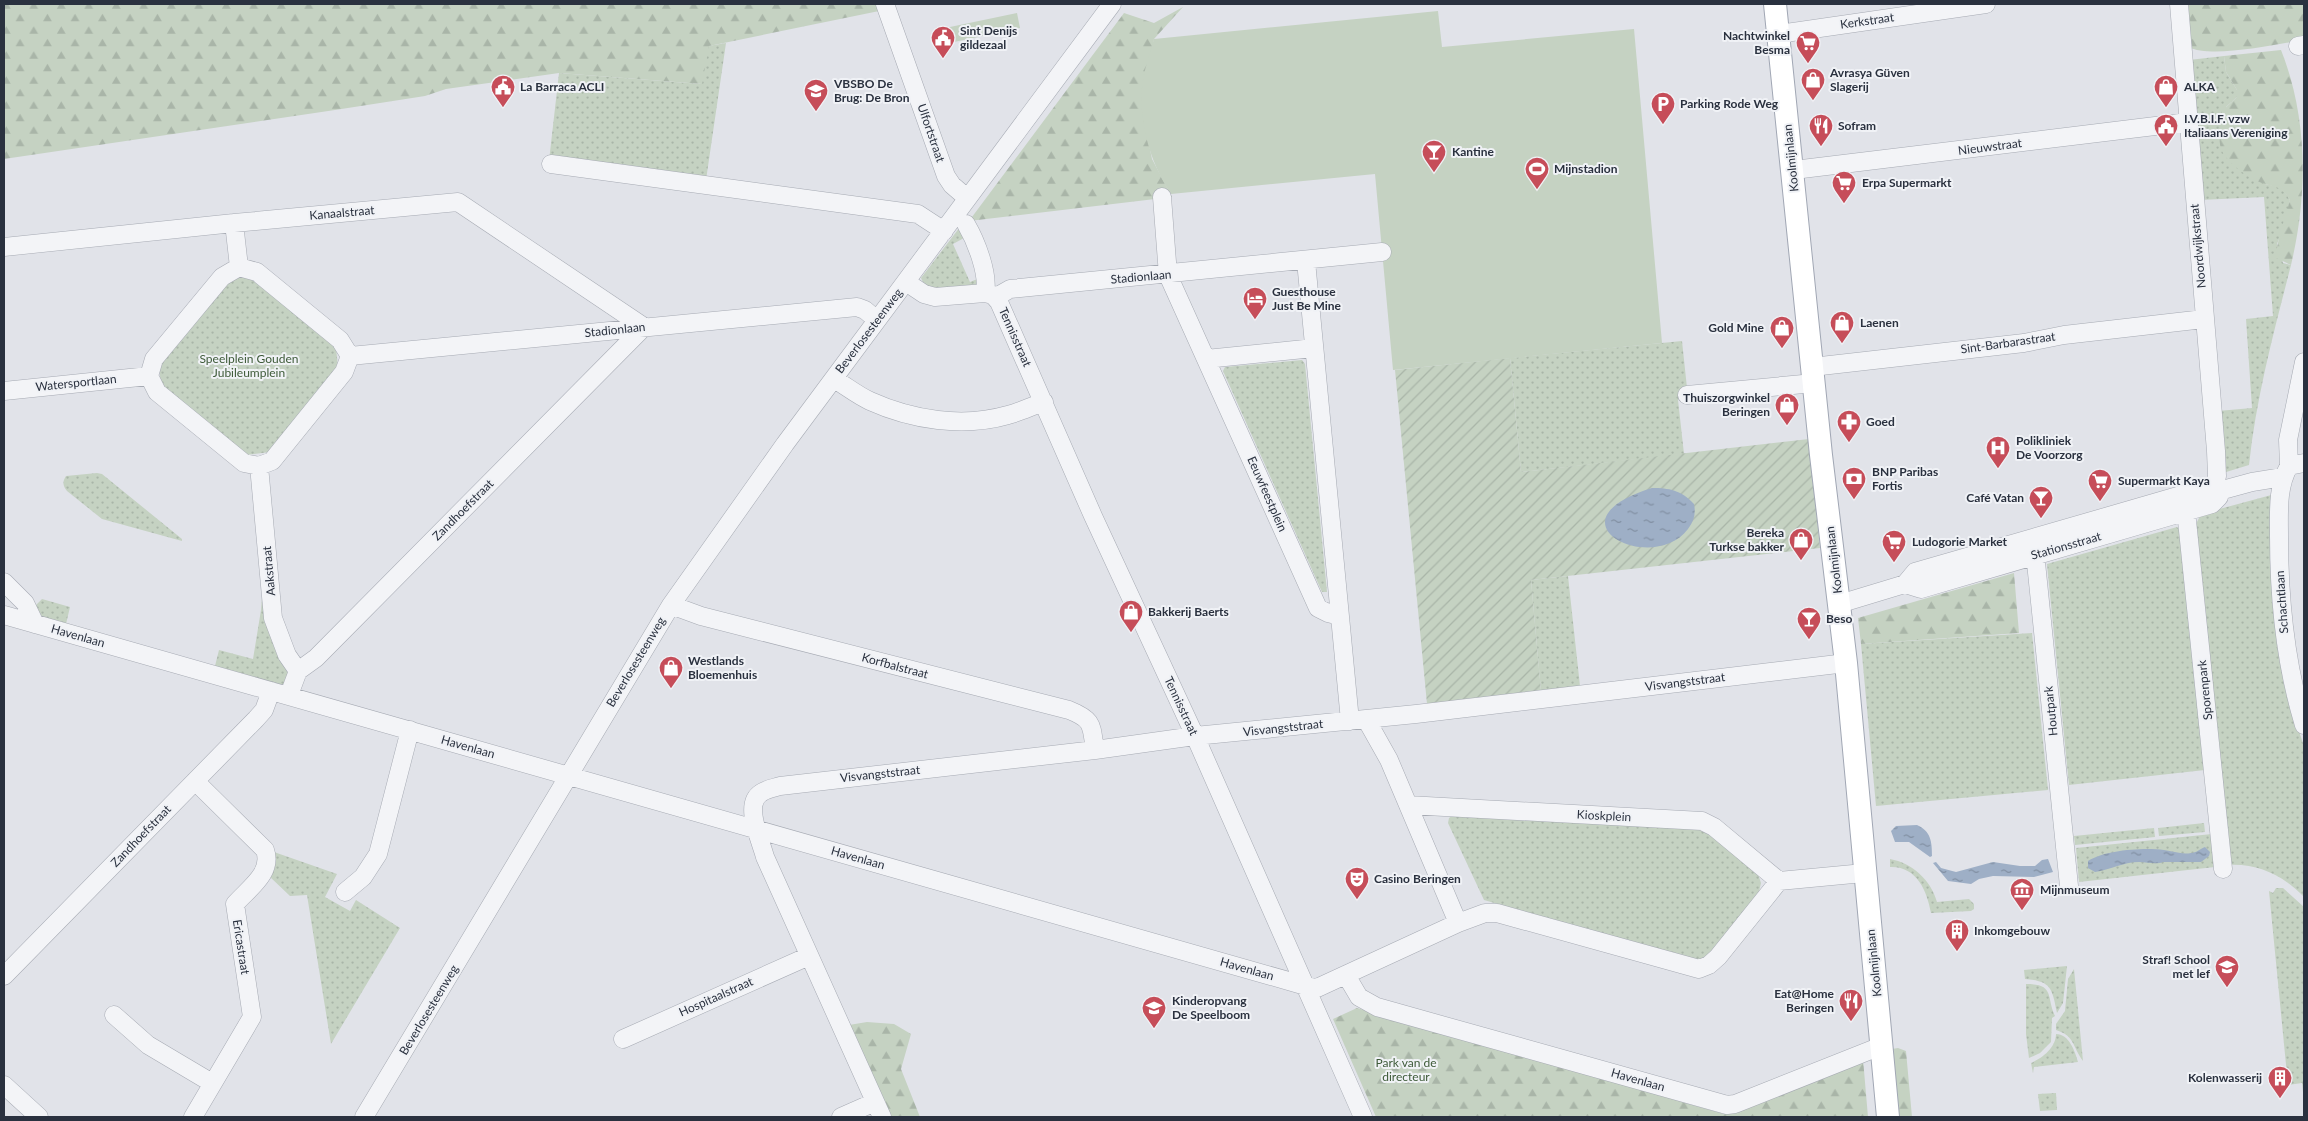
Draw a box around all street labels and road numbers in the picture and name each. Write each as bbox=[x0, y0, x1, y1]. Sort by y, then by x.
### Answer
street label: Kerkstraat bbox=[1839, 9, 1896, 32]
street label: Ulfortstraat bbox=[914, 102, 949, 165]
street label: Koolmijnlaan bbox=[1780, 124, 1802, 193]
street label: Nieuwstraat bbox=[1957, 135, 2023, 158]
street label: Kanaalstraat bbox=[309, 202, 376, 223]
street label: Noordwijkstraat bbox=[2186, 203, 2209, 289]
street label: Stadionlaan bbox=[1110, 266, 1172, 287]
street label: Beverlosesteenweg bbox=[832, 285, 905, 376]
street label: Tennisstraat bbox=[996, 305, 1035, 369]
street label: Stadionlaan bbox=[584, 319, 646, 340]
street label: Sint-Barbarastraat bbox=[1960, 328, 2057, 357]
street label: Watersportlaan bbox=[35, 371, 117, 394]
street label: Eeuwfeestplein bbox=[1244, 454, 1291, 534]
street label: Zandhoefstraat bbox=[429, 475, 497, 543]
street label: Koolmijnlaan bbox=[1822, 526, 1845, 595]
street label: Stationsstraat bbox=[2029, 528, 2103, 563]
street label: Aakstraat bbox=[259, 545, 278, 597]
street label: Schachtlaan bbox=[2272, 570, 2291, 634]
street label: Beverlosesteenweg bbox=[603, 614, 668, 710]
street label: Havenlaan bbox=[49, 621, 107, 650]
street label: Korfbalstraat bbox=[860, 649, 931, 682]
street label: Sporenpark bbox=[2194, 658, 2215, 721]
street label: Visvangststraat bbox=[1644, 669, 1726, 694]
street label: Tennisstraat bbox=[1161, 674, 1202, 738]
street label: Houtpark bbox=[2040, 685, 2061, 737]
street label: Visvangststraat bbox=[1242, 716, 1324, 739]
street label: Havenlaan bbox=[439, 732, 497, 761]
street label: Visvangststraat bbox=[839, 762, 921, 785]
street label: Zandhoefstraat bbox=[107, 801, 174, 870]
street label: Kioskplein bbox=[1576, 807, 1632, 824]
street label: Havenlaan bbox=[829, 843, 887, 872]
street label: Ericastraat bbox=[230, 918, 253, 976]
street label: Koolmijnlaan bbox=[1863, 929, 1885, 998]
street label: Havenlaan bbox=[1218, 954, 1276, 983]
street label: Beverlosesteenweg bbox=[396, 962, 461, 1058]
street label: Hospitaalstraat bbox=[676, 973, 756, 1020]
street label: Havenlaan bbox=[1609, 1065, 1667, 1094]

